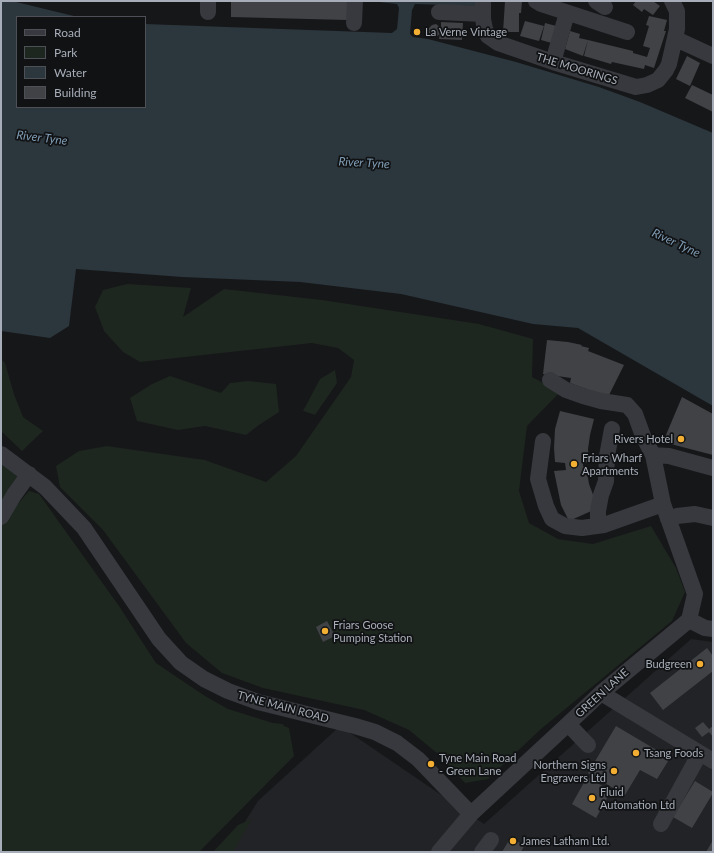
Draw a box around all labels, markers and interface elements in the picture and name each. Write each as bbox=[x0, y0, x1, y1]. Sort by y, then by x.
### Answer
legend bbox=[16, 16, 146, 108]
text: Road bbox=[54, 25, 81, 40]
place label: La Verne Vintage bbox=[425, 25, 507, 39]
marker: La Verne Vintage bbox=[412, 27, 422, 37]
text: Park bbox=[54, 45, 77, 60]
street label: THE MOORINGS bbox=[535, 50, 619, 88]
text: Water bbox=[54, 65, 87, 80]
text: Building bbox=[54, 85, 97, 100]
water label: River Tyne bbox=[16, 128, 68, 148]
water label: River Tyne bbox=[338, 154, 390, 172]
water label: River Tyne bbox=[650, 226, 702, 260]
place label: Rivers Hotel bbox=[614, 432, 673, 446]
marker: Rivers Hotel bbox=[676, 434, 686, 444]
place label: Friars Wharf Apartments bbox=[582, 451, 642, 477]
marker: Friars Wharf Apartments bbox=[569, 459, 579, 469]
place label: Friars Goose Pumping Station bbox=[333, 618, 412, 644]
marker: Friars Goose Pumping Station bbox=[320, 626, 330, 636]
place label: Budgreen bbox=[645, 657, 692, 671]
marker: Budgreen bbox=[695, 659, 705, 669]
street label: GREEN LANE bbox=[573, 666, 631, 720]
street label: TYNE MAIN ROAD bbox=[236, 688, 330, 726]
place label: Tsang Foods bbox=[644, 746, 703, 760]
marker: Tsang Foods bbox=[631, 748, 641, 758]
place label: Tyne Main Road - Green Lane bbox=[439, 751, 516, 777]
place label: Northern Signs Engravers Ltd bbox=[534, 758, 606, 784]
marker: Tyne Main Road - Green Lane bbox=[426, 759, 436, 769]
marker: Northern Signs Engravers Ltd bbox=[609, 766, 619, 776]
place label: Fluid Automation Ltd bbox=[600, 785, 675, 811]
marker: Fluid Automation Ltd bbox=[587, 793, 597, 803]
place label: James Latham Ltd. bbox=[521, 834, 610, 848]
marker: James Latham Ltd. bbox=[508, 836, 518, 846]

